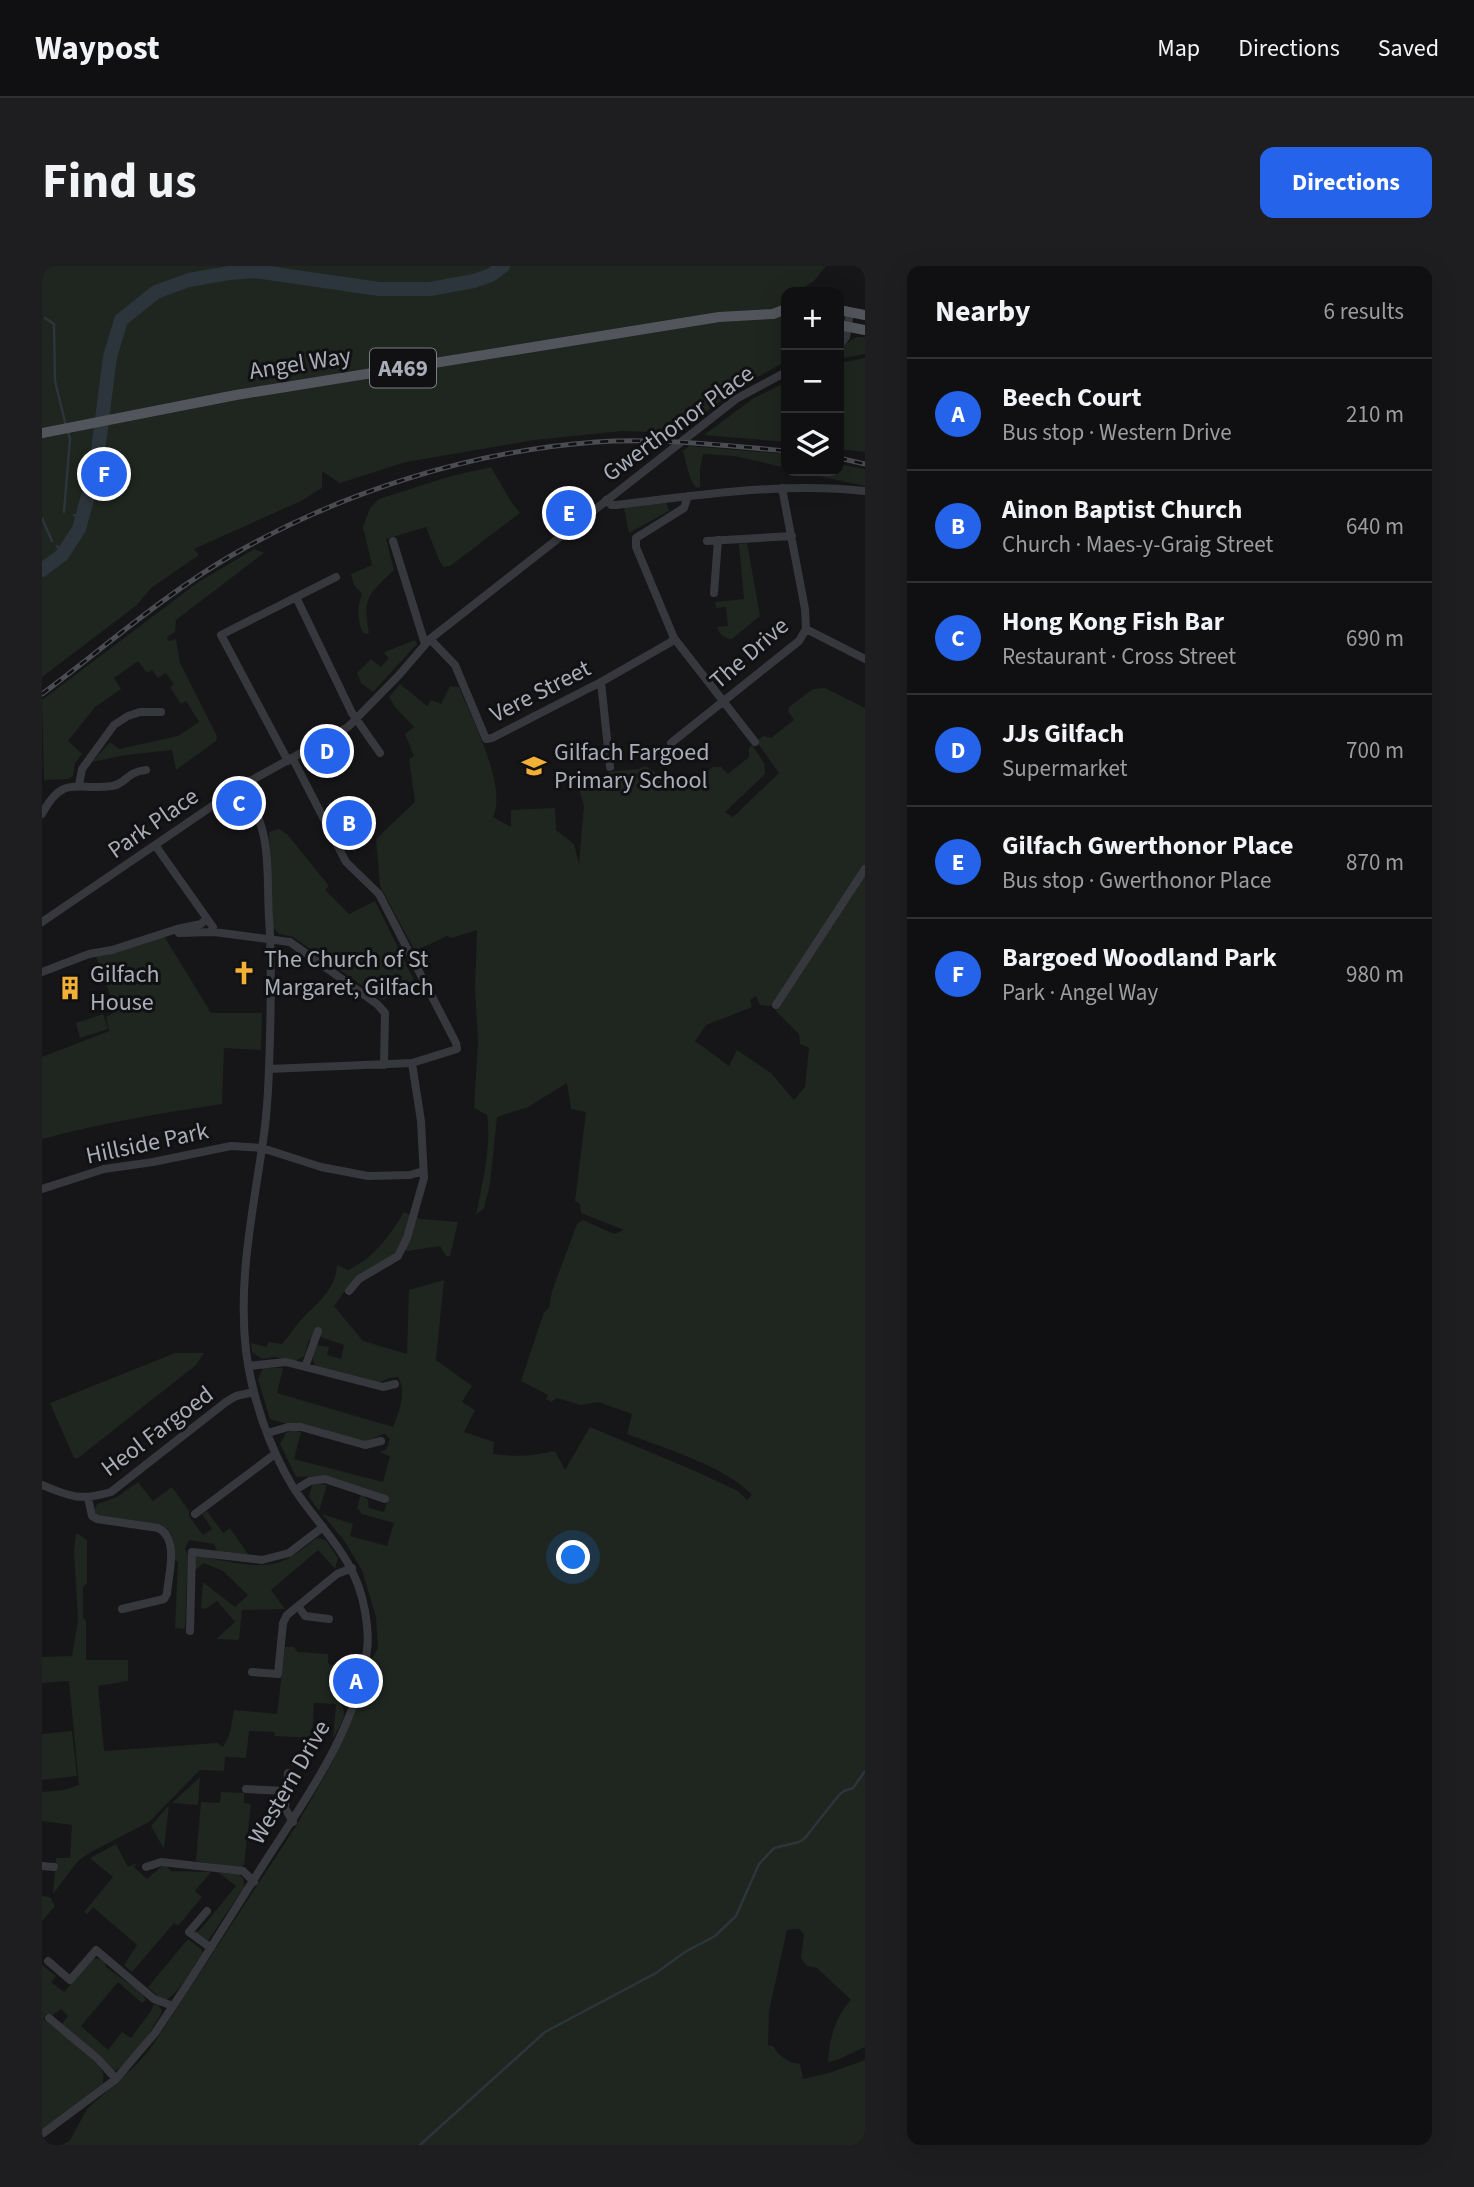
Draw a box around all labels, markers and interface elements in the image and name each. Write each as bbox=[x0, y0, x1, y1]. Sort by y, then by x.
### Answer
text: Waypost bbox=[35, 25, 160, 72]
text: Map bbox=[1157, 31, 1200, 66]
text: Directions bbox=[1238, 31, 1340, 66]
text: Saved bbox=[1378, 31, 1439, 66]
text: Find us bbox=[42, 147, 197, 217]
button: Directions bbox=[1260, 147, 1432, 218]
map controls bbox=[781, 287, 844, 476]
button: + bbox=[781, 287, 844, 350]
text: Nearby bbox=[935, 290, 1030, 333]
text: 6 results bbox=[1324, 295, 1404, 328]
street label: Angel Way bbox=[247, 338, 353, 389]
road number: A469 bbox=[370, 348, 436, 388]
button: − bbox=[781, 350, 844, 413]
street label: Gwerthonor Place bbox=[595, 356, 761, 490]
text: Beech Court bbox=[1002, 379, 1142, 416]
text: A bbox=[951, 398, 965, 431]
text: 210 m bbox=[1346, 398, 1404, 431]
button: layers bbox=[781, 413, 844, 476]
text: Bus stop · Western Drive bbox=[1002, 416, 1232, 449]
pin: F bbox=[81, 448, 127, 500]
pin: E bbox=[546, 487, 592, 539]
text: Ainon Baptist Church bbox=[1002, 491, 1242, 528]
text: B bbox=[951, 510, 965, 543]
text: 640 m bbox=[1346, 510, 1404, 543]
text: Church · Maes-y-Graig Street bbox=[1002, 528, 1273, 561]
text: Hong Kong Fish Bar bbox=[1002, 603, 1224, 640]
street label: The Drive bbox=[702, 609, 797, 698]
text: C bbox=[951, 622, 965, 655]
text: 690 m bbox=[1346, 622, 1404, 655]
text: Restaurant · Cross Street bbox=[1002, 640, 1236, 673]
street label: Vere Street bbox=[484, 651, 597, 732]
text: JJs Gilfach bbox=[1002, 715, 1124, 752]
pin: D bbox=[304, 725, 350, 777]
text: D bbox=[951, 734, 965, 767]
text: 700 m bbox=[1346, 734, 1404, 767]
place label: Gilfach Fargoed Primary School bbox=[554, 735, 710, 798]
school or university icon: Gilfach Fargoed Primary School bbox=[520, 752, 548, 780]
text: Supermarket bbox=[1002, 752, 1128, 785]
pin: C bbox=[216, 777, 262, 829]
street label: Park Place bbox=[101, 779, 206, 868]
pin: B bbox=[326, 797, 372, 849]
text: Gilfach Gwerthonor Place bbox=[1002, 827, 1293, 864]
text: E bbox=[952, 846, 964, 879]
text: 870 m bbox=[1346, 846, 1404, 879]
text: Bus stop · Gwerthonor Place bbox=[1002, 864, 1271, 897]
text: Bargoed Woodland Park bbox=[1002, 939, 1277, 976]
place label: The Church of St Margaret, Gilfach bbox=[264, 942, 434, 1005]
place label: Gilfach House bbox=[90, 957, 159, 1020]
text: F bbox=[952, 958, 964, 991]
text: 980 m bbox=[1346, 958, 1404, 991]
church icon: The Church of St Margaret, Gilfach bbox=[230, 959, 258, 987]
building icon: Gilfach House bbox=[56, 974, 84, 1002]
text: Park · Angel Way bbox=[1002, 976, 1158, 1009]
street label: Hillside Park bbox=[83, 1113, 212, 1174]
street label: Heol Fargoed bbox=[94, 1377, 221, 1485]
your location bbox=[556, 1540, 590, 1574]
pin: A bbox=[333, 1655, 379, 1707]
street label: Western Drive bbox=[240, 1714, 339, 1851]

